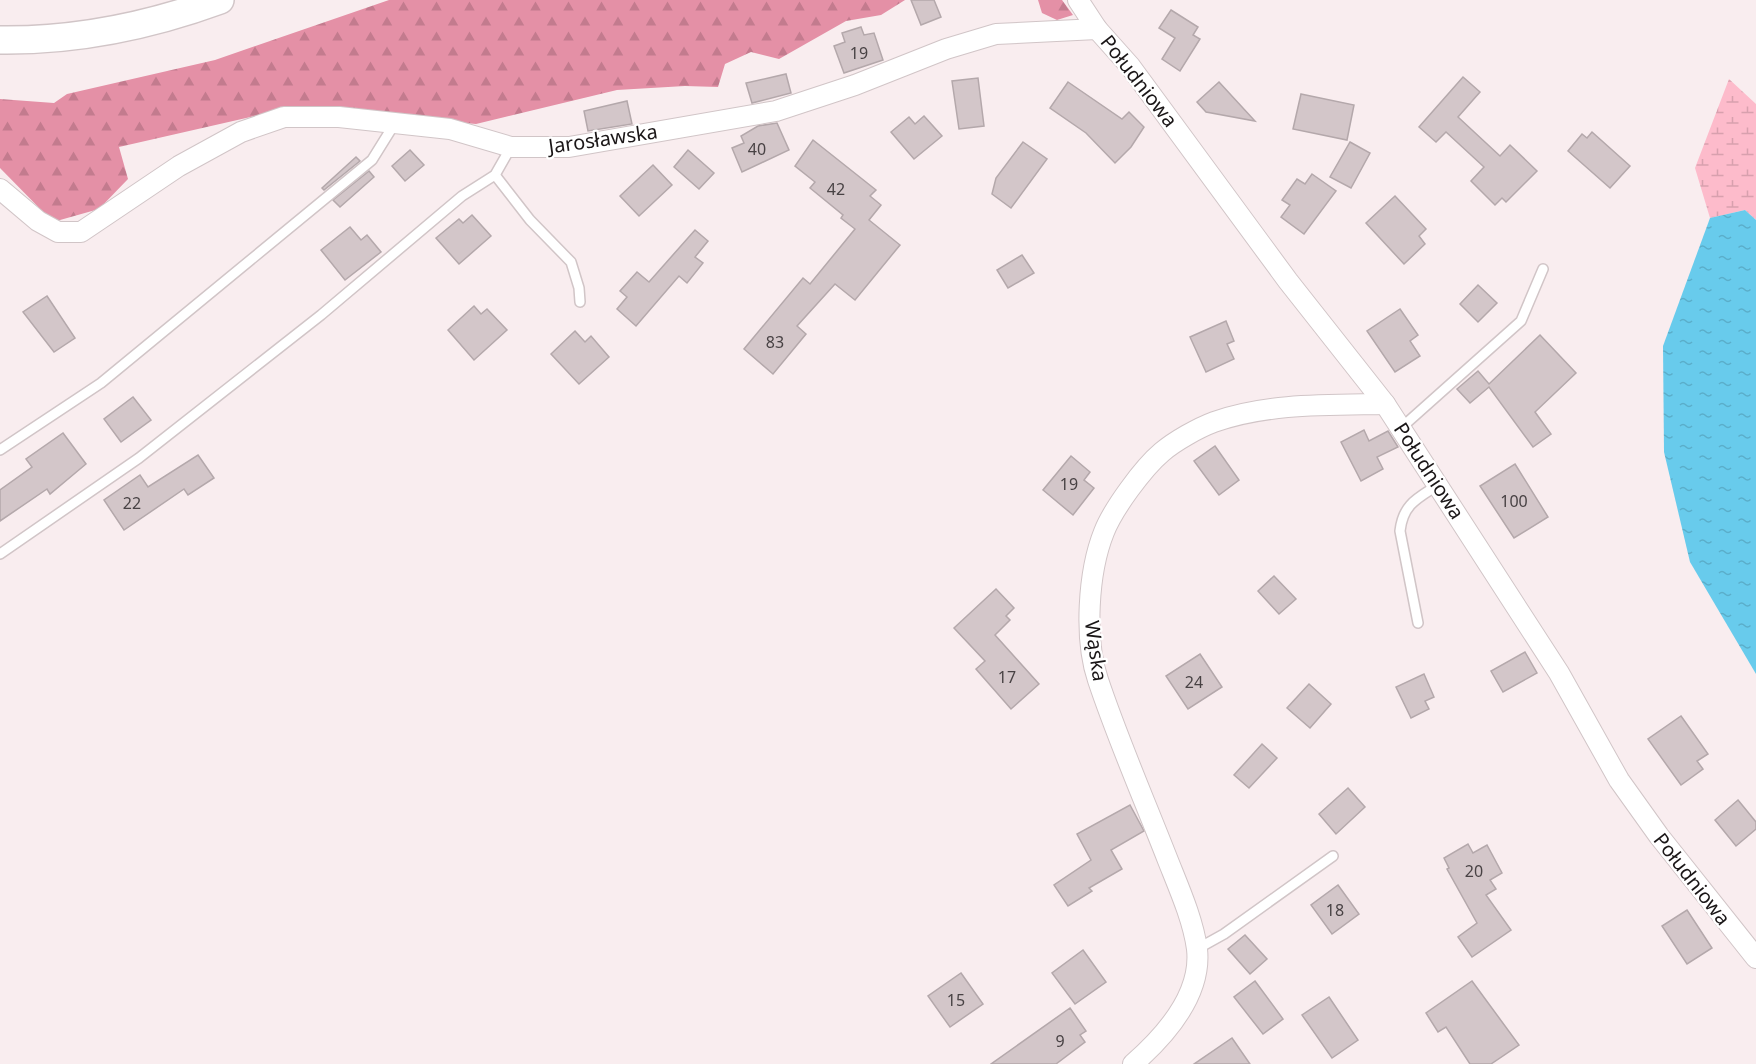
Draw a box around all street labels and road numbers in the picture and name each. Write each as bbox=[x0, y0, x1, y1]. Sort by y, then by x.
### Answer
street label: Południowa bbox=[1095, 29, 1184, 132]
street label: Jarosławska bbox=[545, 117, 659, 160]
street label: Południowa bbox=[1388, 417, 1471, 524]
street label: Wąska bbox=[1079, 619, 1114, 683]
street label: Południowa bbox=[1648, 827, 1737, 930]

